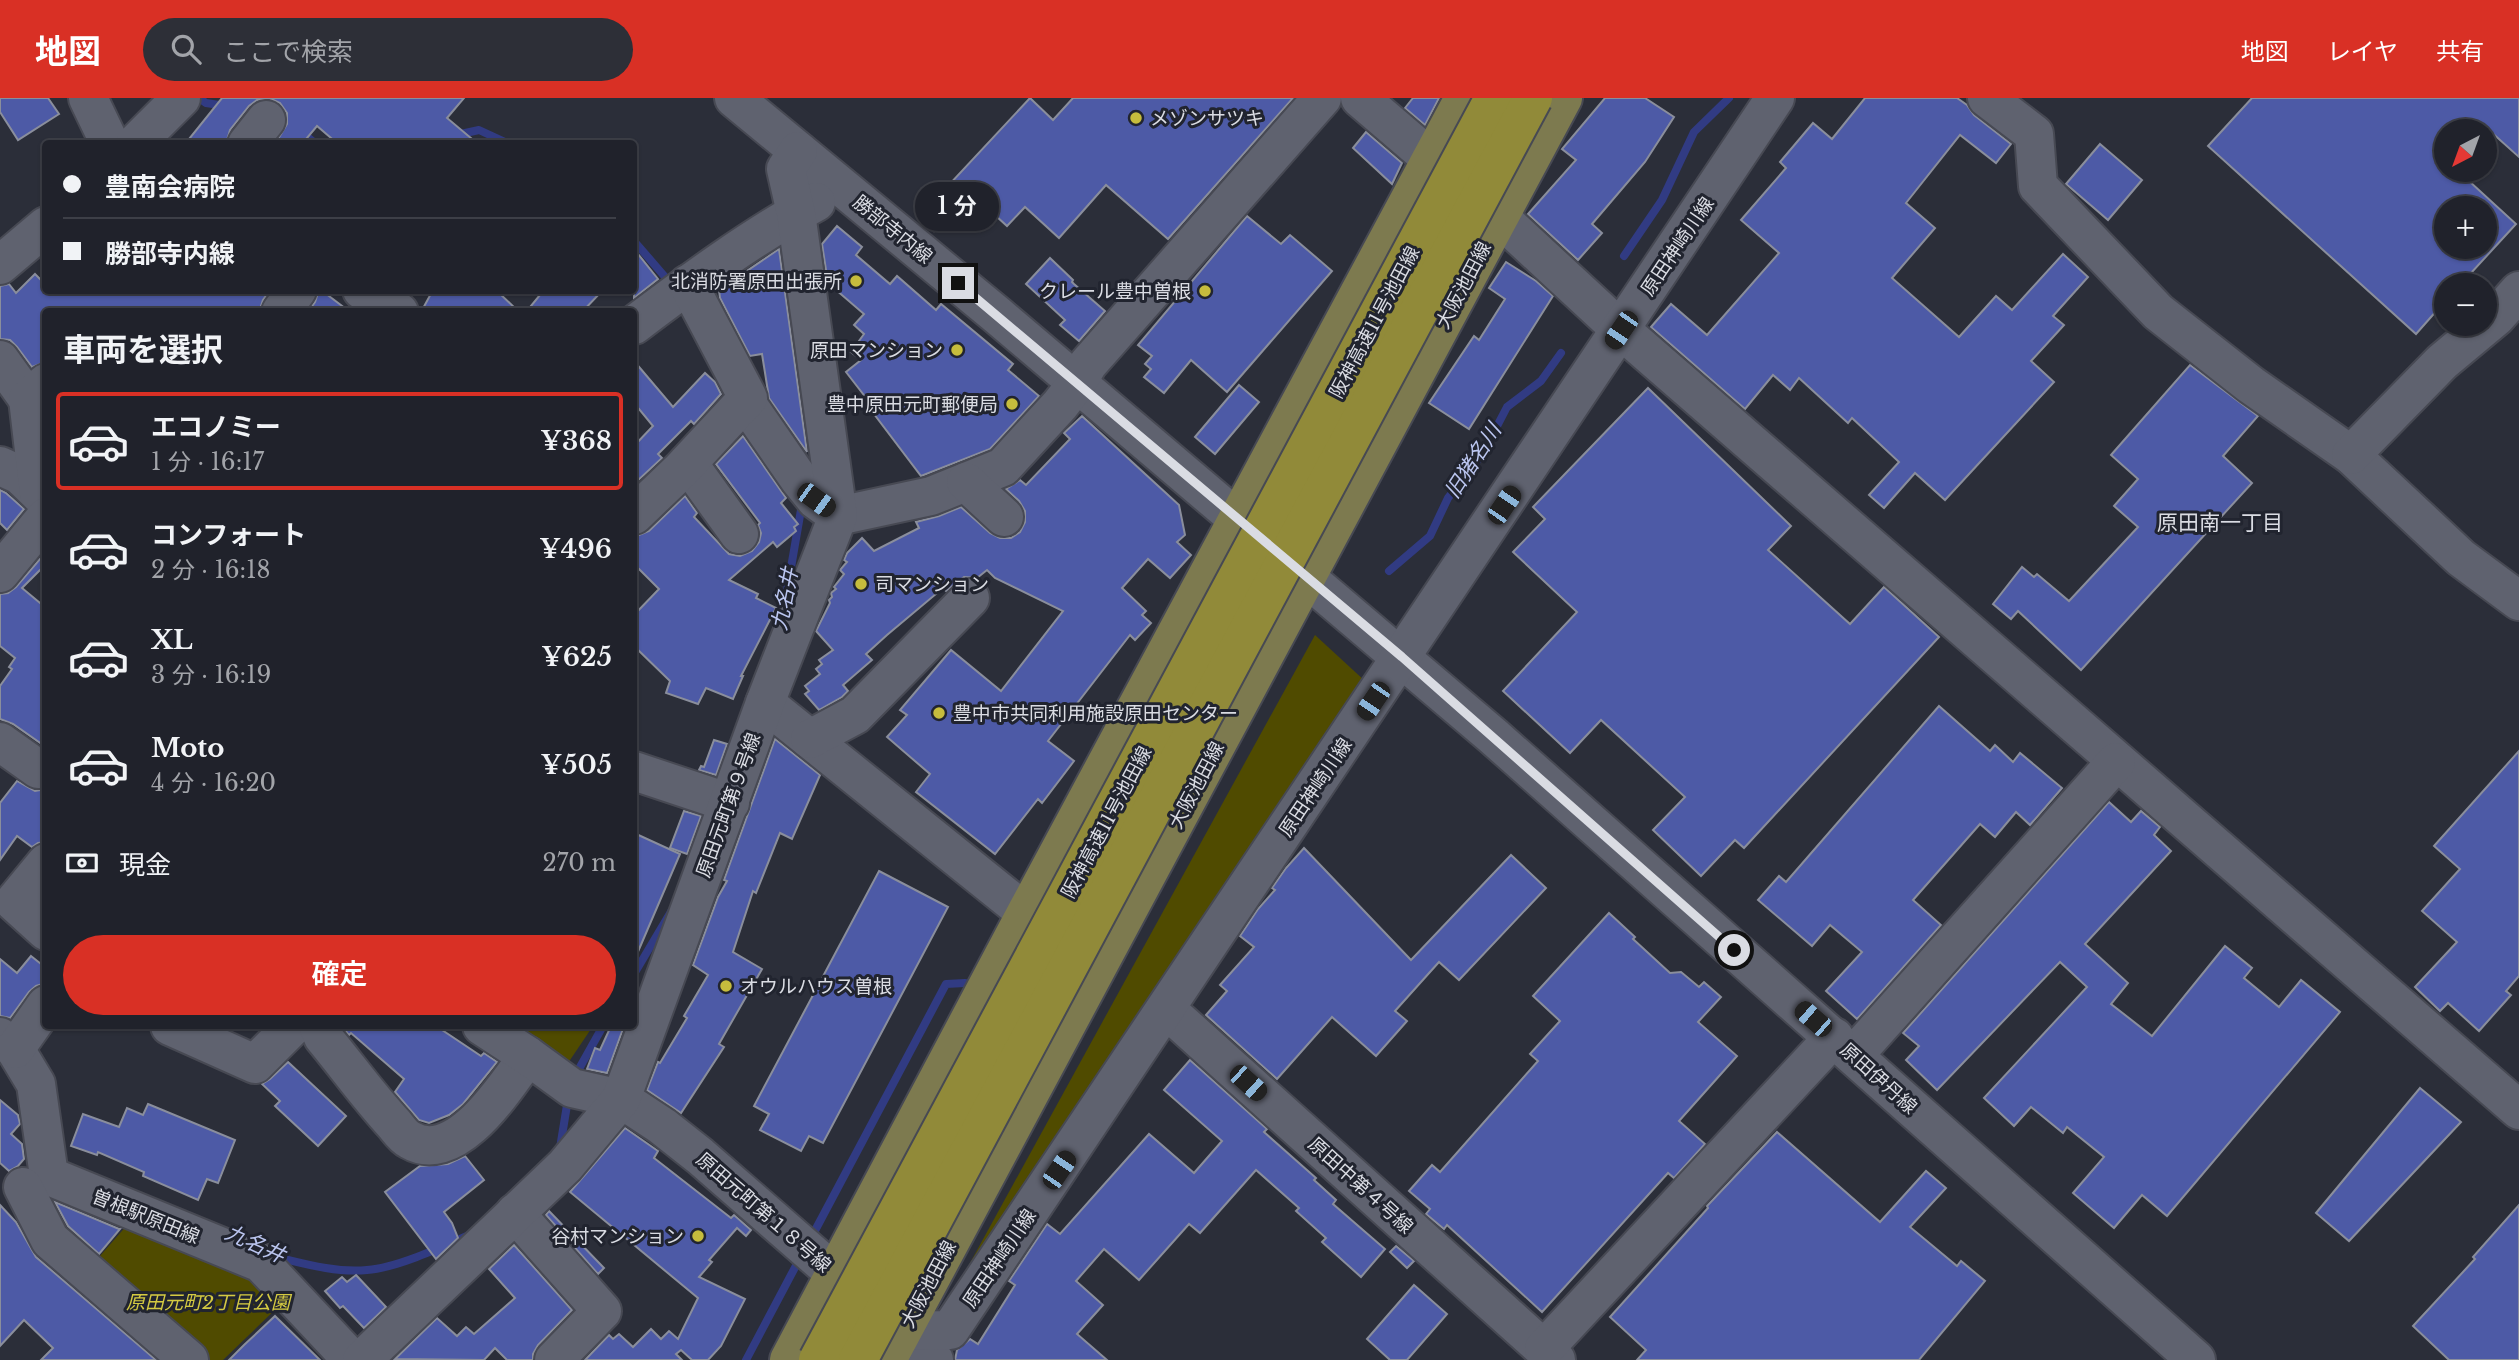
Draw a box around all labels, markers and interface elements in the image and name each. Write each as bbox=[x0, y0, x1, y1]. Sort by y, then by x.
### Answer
search box bbox=[143, 18, 633, 81]
icon: search bbox=[167, 30, 205, 68]
text: 地図 bbox=[35, 31, 101, 72]
text: ここで検索 bbox=[223, 36, 353, 68]
text: 地図 bbox=[2241, 37, 2289, 66]
text: レイヤ bbox=[2327, 37, 2398, 66]
text: 共有 bbox=[2436, 37, 2484, 66]
place label: メゾンサツキ bbox=[1150, 107, 1264, 130]
marker: メゾンサツキ bbox=[1128, 110, 1144, 126]
north arrow bbox=[2434, 119, 2497, 182]
map controls bbox=[2434, 119, 2497, 336]
text: 豊南会病院 bbox=[105, 171, 235, 203]
callout: 1 分 bbox=[916, 181, 1000, 230]
street label: 勝部寺内線 bbox=[849, 191, 937, 268]
text: 1 分 bbox=[937, 192, 977, 220]
street label: 原田神崎川線 bbox=[1636, 193, 1719, 300]
button: + bbox=[2434, 196, 2497, 259]
text: 勝部寺内線 bbox=[105, 238, 235, 270]
street label: 大阪池田線 bbox=[1431, 238, 1496, 333]
street label: 阪神高速11号池田線 bbox=[1325, 242, 1424, 402]
route end bbox=[942, 267, 974, 299]
place label: 北消防署原田出張所 bbox=[671, 270, 842, 293]
marker: 北消防署原田出張所 bbox=[848, 273, 864, 289]
button: − bbox=[2434, 273, 2497, 336]
place label: クレール豊中曽根 bbox=[1039, 280, 1191, 303]
marker: クレール豊中曽根 bbox=[1197, 283, 1213, 299]
car bbox=[1601, 307, 1642, 353]
text: 車両を選択 bbox=[63, 330, 223, 370]
place label: 原田マンション bbox=[810, 339, 943, 362]
marker: 原田マンション bbox=[949, 342, 965, 358]
place label: 豊中原田元町郵便局 bbox=[827, 393, 998, 416]
marker: 豊中原田元町郵便局 bbox=[1004, 396, 1020, 412]
icon: car bbox=[67, 410, 130, 473]
text: エコノミー bbox=[151, 411, 281, 443]
water label: 旧猪名川 bbox=[1439, 417, 1508, 503]
text: ¥368 bbox=[540, 425, 612, 457]
text: 1 分 · 16:17 bbox=[151, 448, 264, 476]
car bbox=[793, 479, 840, 521]
car bbox=[1484, 482, 1525, 528]
district label: 原田南一丁目 bbox=[2157, 510, 2283, 536]
icon: car bbox=[67, 518, 130, 581]
text: コンフォート bbox=[151, 519, 306, 551]
text: ¥496 bbox=[539, 533, 612, 565]
text: 2 分 · 16:18 bbox=[151, 556, 270, 584]
water label: 九名井 bbox=[766, 564, 804, 632]
place label: 司マンション bbox=[875, 573, 989, 596]
marker: 司マンション bbox=[853, 576, 869, 592]
text: XL bbox=[151, 624, 193, 656]
icon: car bbox=[67, 626, 130, 689]
text: ¥625 bbox=[541, 641, 612, 673]
text: 3 分 · 16:19 bbox=[151, 661, 271, 689]
car bbox=[1353, 678, 1394, 724]
place label: 豊中市共同利用施設原田センター bbox=[953, 702, 1238, 725]
marker: 豊中市共同利用施設原田センター bbox=[931, 705, 947, 721]
street label: 原田元町第９号線 bbox=[692, 730, 765, 881]
text: Moto bbox=[151, 732, 224, 764]
icon: car bbox=[67, 734, 130, 797]
street label: 原田神崎川線 bbox=[1274, 734, 1357, 841]
street label: 大阪池田線 bbox=[1164, 738, 1229, 833]
street label: 阪神高速11号池田線 bbox=[1057, 742, 1156, 902]
text: ¥505 bbox=[541, 749, 612, 781]
text: 4 分 · 16:20 bbox=[151, 769, 276, 797]
icon: cash bbox=[63, 844, 101, 882]
text: 現金 bbox=[119, 849, 171, 881]
text: 270 m bbox=[543, 849, 616, 877]
route start bbox=[1718, 934, 1750, 966]
button: 確定 bbox=[63, 935, 616, 1015]
place label: オウルハウス曽根 bbox=[740, 975, 892, 998]
marker: オウルハウス曽根 bbox=[718, 978, 734, 994]
car bbox=[1791, 997, 1836, 1041]
street label: 原田伊丹線 bbox=[1836, 1038, 1922, 1119]
car bbox=[1226, 1061, 1271, 1105]
street label: 原田中第４号線 bbox=[1304, 1132, 1418, 1238]
car bbox=[1039, 1147, 1080, 1193]
street label: 原田元町第１８号線 bbox=[692, 1148, 836, 1277]
street label: 曽根駅原田線 bbox=[89, 1184, 203, 1248]
street label: 原田神崎川線 bbox=[958, 1205, 1041, 1312]
water label: 九名井 bbox=[221, 1219, 291, 1270]
place label: 谷村マンション bbox=[551, 1225, 684, 1248]
marker: 谷村マンション bbox=[690, 1228, 706, 1244]
street label: 大阪池田線 bbox=[896, 1237, 961, 1332]
park label: 原田元町2丁目公園 bbox=[126, 1291, 293, 1314]

